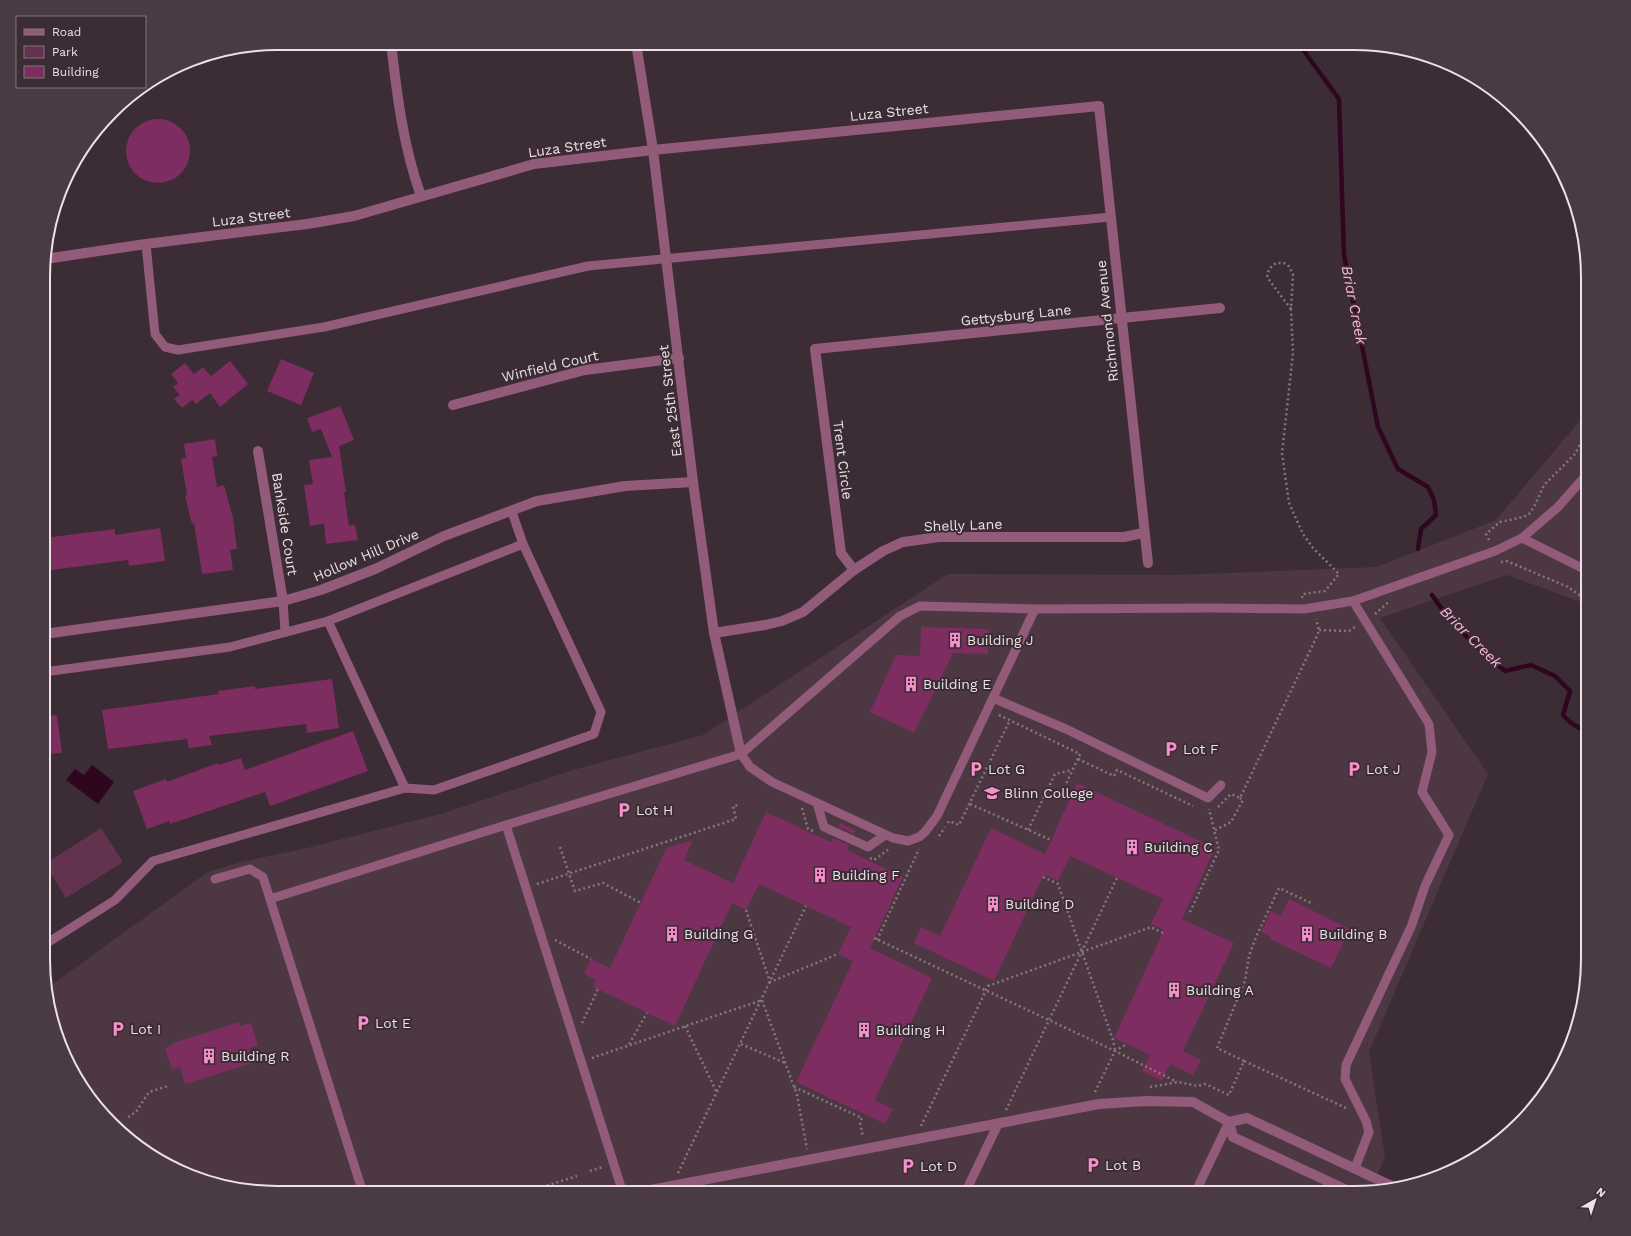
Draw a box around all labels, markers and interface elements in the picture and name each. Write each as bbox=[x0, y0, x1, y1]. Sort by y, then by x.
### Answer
legend bbox=[16, 16, 146, 88]
text: Road bbox=[52, 25, 81, 39]
text: Park bbox=[52, 45, 78, 59]
text: Building bbox=[52, 65, 99, 79]
street label: Luza Street bbox=[849, 100, 929, 124]
street label: Luza Street bbox=[527, 134, 607, 160]
street label: Luza Street bbox=[211, 204, 291, 230]
street label: Richmond Avenue bbox=[1093, 259, 1121, 383]
water label: Briar Creek bbox=[1338, 264, 1371, 347]
street label: Gettysburg Lane bbox=[960, 301, 1072, 329]
street label: East 25th Street bbox=[655, 344, 685, 458]
street label: Winfield Court bbox=[500, 347, 600, 385]
street label: Trent Circle bbox=[830, 420, 856, 500]
street label: Bankside Court bbox=[269, 471, 301, 577]
street label: Shelly Lane bbox=[923, 516, 1003, 534]
street label: Hollow Hill Drive bbox=[311, 526, 421, 584]
water label: Briar Creek bbox=[1436, 602, 1506, 672]
building icon: Building J bbox=[946, 631, 964, 649]
place label: Building J bbox=[967, 632, 1034, 648]
building icon: Building E bbox=[902, 675, 920, 693]
place label: Building E bbox=[923, 676, 991, 692]
parking icon: Lot F bbox=[1162, 740, 1180, 758]
place label: Lot F bbox=[1183, 741, 1219, 757]
parking icon: Lot G bbox=[967, 760, 985, 778]
parking icon: Lot J bbox=[1345, 760, 1363, 778]
place label: Lot G bbox=[988, 761, 1025, 777]
place label: Lot J bbox=[1366, 761, 1401, 777]
school or university icon: Blinn College bbox=[983, 784, 1001, 802]
place label: Blinn College bbox=[1004, 785, 1093, 801]
parking icon: Lot H bbox=[615, 801, 633, 819]
place label: Lot H bbox=[636, 802, 673, 818]
building icon: Building C bbox=[1123, 838, 1141, 856]
place label: Building C bbox=[1144, 839, 1213, 855]
building icon: Building F bbox=[811, 866, 829, 884]
place label: Building F bbox=[832, 867, 900, 883]
building icon: Building D bbox=[984, 895, 1002, 913]
place label: Building D bbox=[1005, 896, 1074, 912]
building icon: Building G bbox=[663, 925, 681, 943]
building icon: Building B bbox=[1298, 925, 1316, 943]
place label: Building G bbox=[684, 926, 753, 942]
place label: Building B bbox=[1319, 926, 1387, 942]
building icon: Building A bbox=[1165, 981, 1183, 999]
place label: Building A bbox=[1186, 982, 1254, 998]
parking icon: Lot E bbox=[354, 1014, 372, 1032]
place label: Lot E bbox=[375, 1015, 411, 1031]
parking icon: Lot I bbox=[109, 1020, 127, 1038]
place label: Lot I bbox=[130, 1021, 161, 1037]
building icon: Building H bbox=[855, 1021, 873, 1039]
place label: Building H bbox=[876, 1022, 945, 1038]
building icon: Building R bbox=[200, 1047, 218, 1065]
place label: Building R bbox=[221, 1048, 290, 1064]
parking icon: Lot B bbox=[1084, 1156, 1102, 1174]
parking icon: Lot D bbox=[899, 1157, 917, 1175]
place label: Lot B bbox=[1105, 1157, 1141, 1173]
place label: Lot D bbox=[920, 1158, 957, 1174]
north arrow bbox=[1575, 1180, 1615, 1220]
text: N bbox=[1594, 1185, 1608, 1200]

